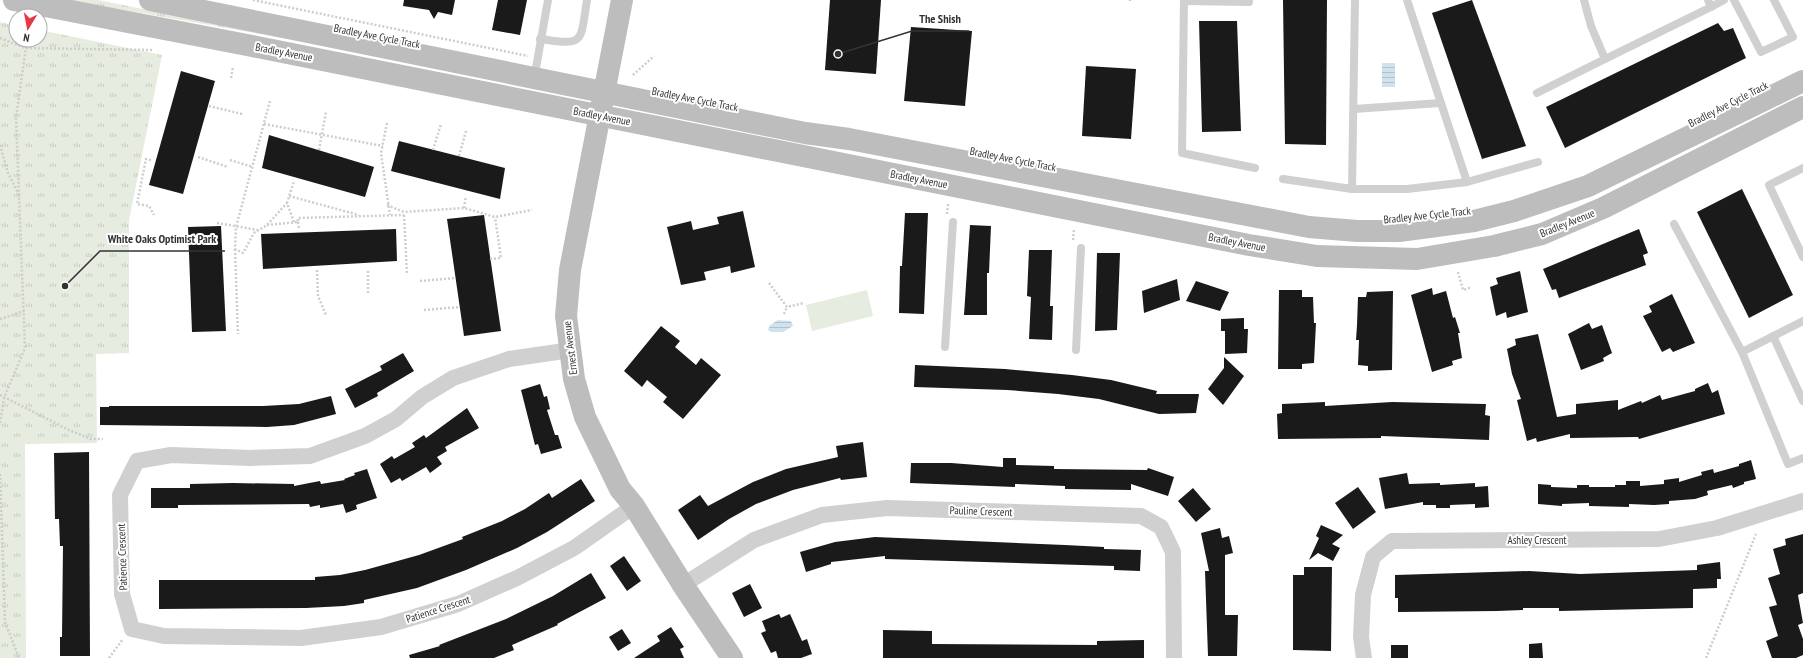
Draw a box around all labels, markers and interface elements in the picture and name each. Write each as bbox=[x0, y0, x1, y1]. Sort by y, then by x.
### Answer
callout: The Shish bbox=[912, 7, 969, 31]
north arrow bbox=[8, 8, 48, 48]
text: The Shish bbox=[919, 11, 961, 26]
street label: Bradley Ave Cycle Track bbox=[333, 21, 422, 51]
text: N bbox=[22, 30, 30, 45]
street label: Bradley Avenue bbox=[254, 40, 314, 64]
street label: Bradley Ave Cycle Track bbox=[1686, 78, 1771, 130]
street label: Bradley Ave Cycle Track bbox=[651, 84, 740, 114]
street label: Bradley Avenue bbox=[572, 104, 632, 128]
street label: Bradley Ave Cycle Track bbox=[969, 144, 1058, 174]
street label: Bradley Avenue bbox=[889, 167, 949, 191]
street label: Bradley Ave Cycle Track bbox=[1383, 203, 1472, 227]
street label: Bradley Avenue bbox=[1538, 205, 1597, 240]
callout: White Oaks Optimist Park bbox=[100, 227, 225, 251]
street label: Bradley Avenue bbox=[1207, 230, 1267, 254]
text: White Oaks Optimist Park bbox=[107, 231, 216, 246]
street label: Ernest Avenue bbox=[560, 320, 580, 376]
street label: Pauline Crescent bbox=[949, 503, 1013, 519]
street label: Patience Crescent bbox=[114, 523, 130, 591]
street label: Ashley Crescent bbox=[1507, 533, 1567, 547]
street label: Patience Crescent bbox=[404, 592, 472, 626]

